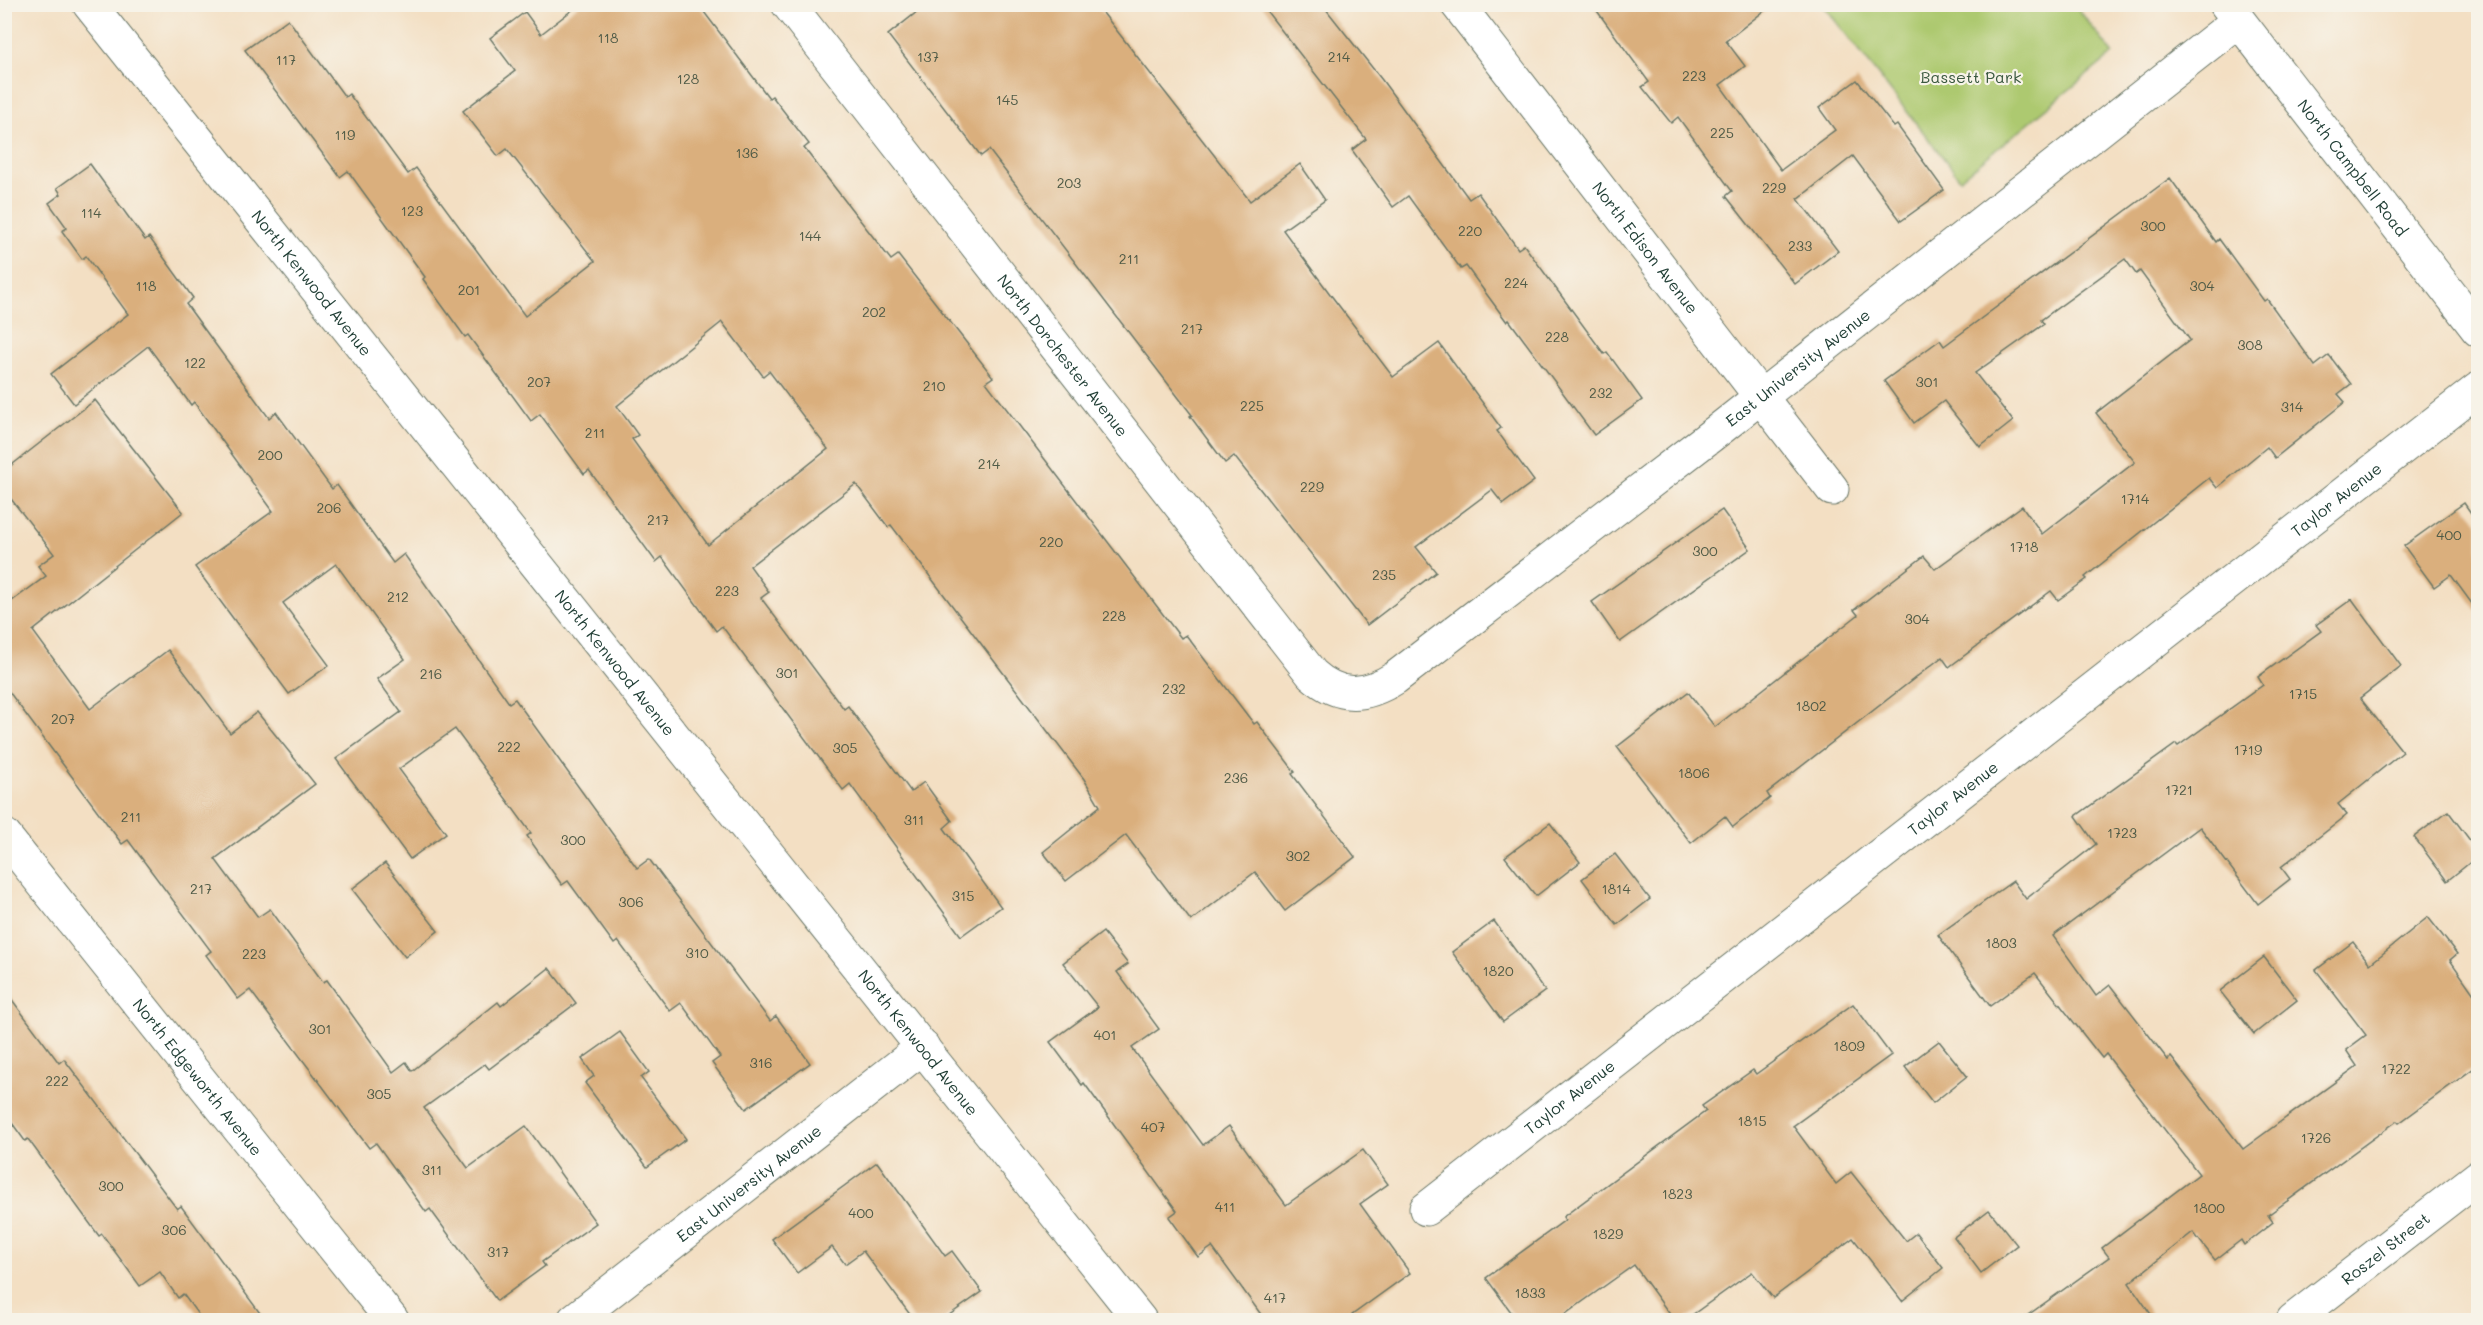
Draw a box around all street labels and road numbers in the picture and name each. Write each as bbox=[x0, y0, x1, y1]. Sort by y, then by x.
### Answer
street label: North Campbell Road bbox=[2293, 95, 2413, 240]
street label: North Edison Avenue bbox=[1588, 177, 1703, 318]
street label: North Kenwood Avenue bbox=[247, 205, 377, 360]
street label: North Dorchester Avenue bbox=[993, 269, 1133, 441]
street label: East University Avenue bbox=[1721, 304, 1874, 431]
street label: Taylor Avenue bbox=[2286, 457, 2385, 541]
street label: North Kenwood Avenue bbox=[551, 585, 680, 740]
street label: Taylor Avenue bbox=[1903, 756, 2002, 840]
street label: North Kenwood Avenue bbox=[854, 965, 983, 1119]
street label: North Edgeworth Avenue bbox=[129, 994, 267, 1160]
street label: Taylor Avenue bbox=[1520, 1055, 1619, 1139]
street label: East University Avenue bbox=[672, 1120, 825, 1246]
street label: Roszel Street bbox=[2337, 1207, 2434, 1289]

